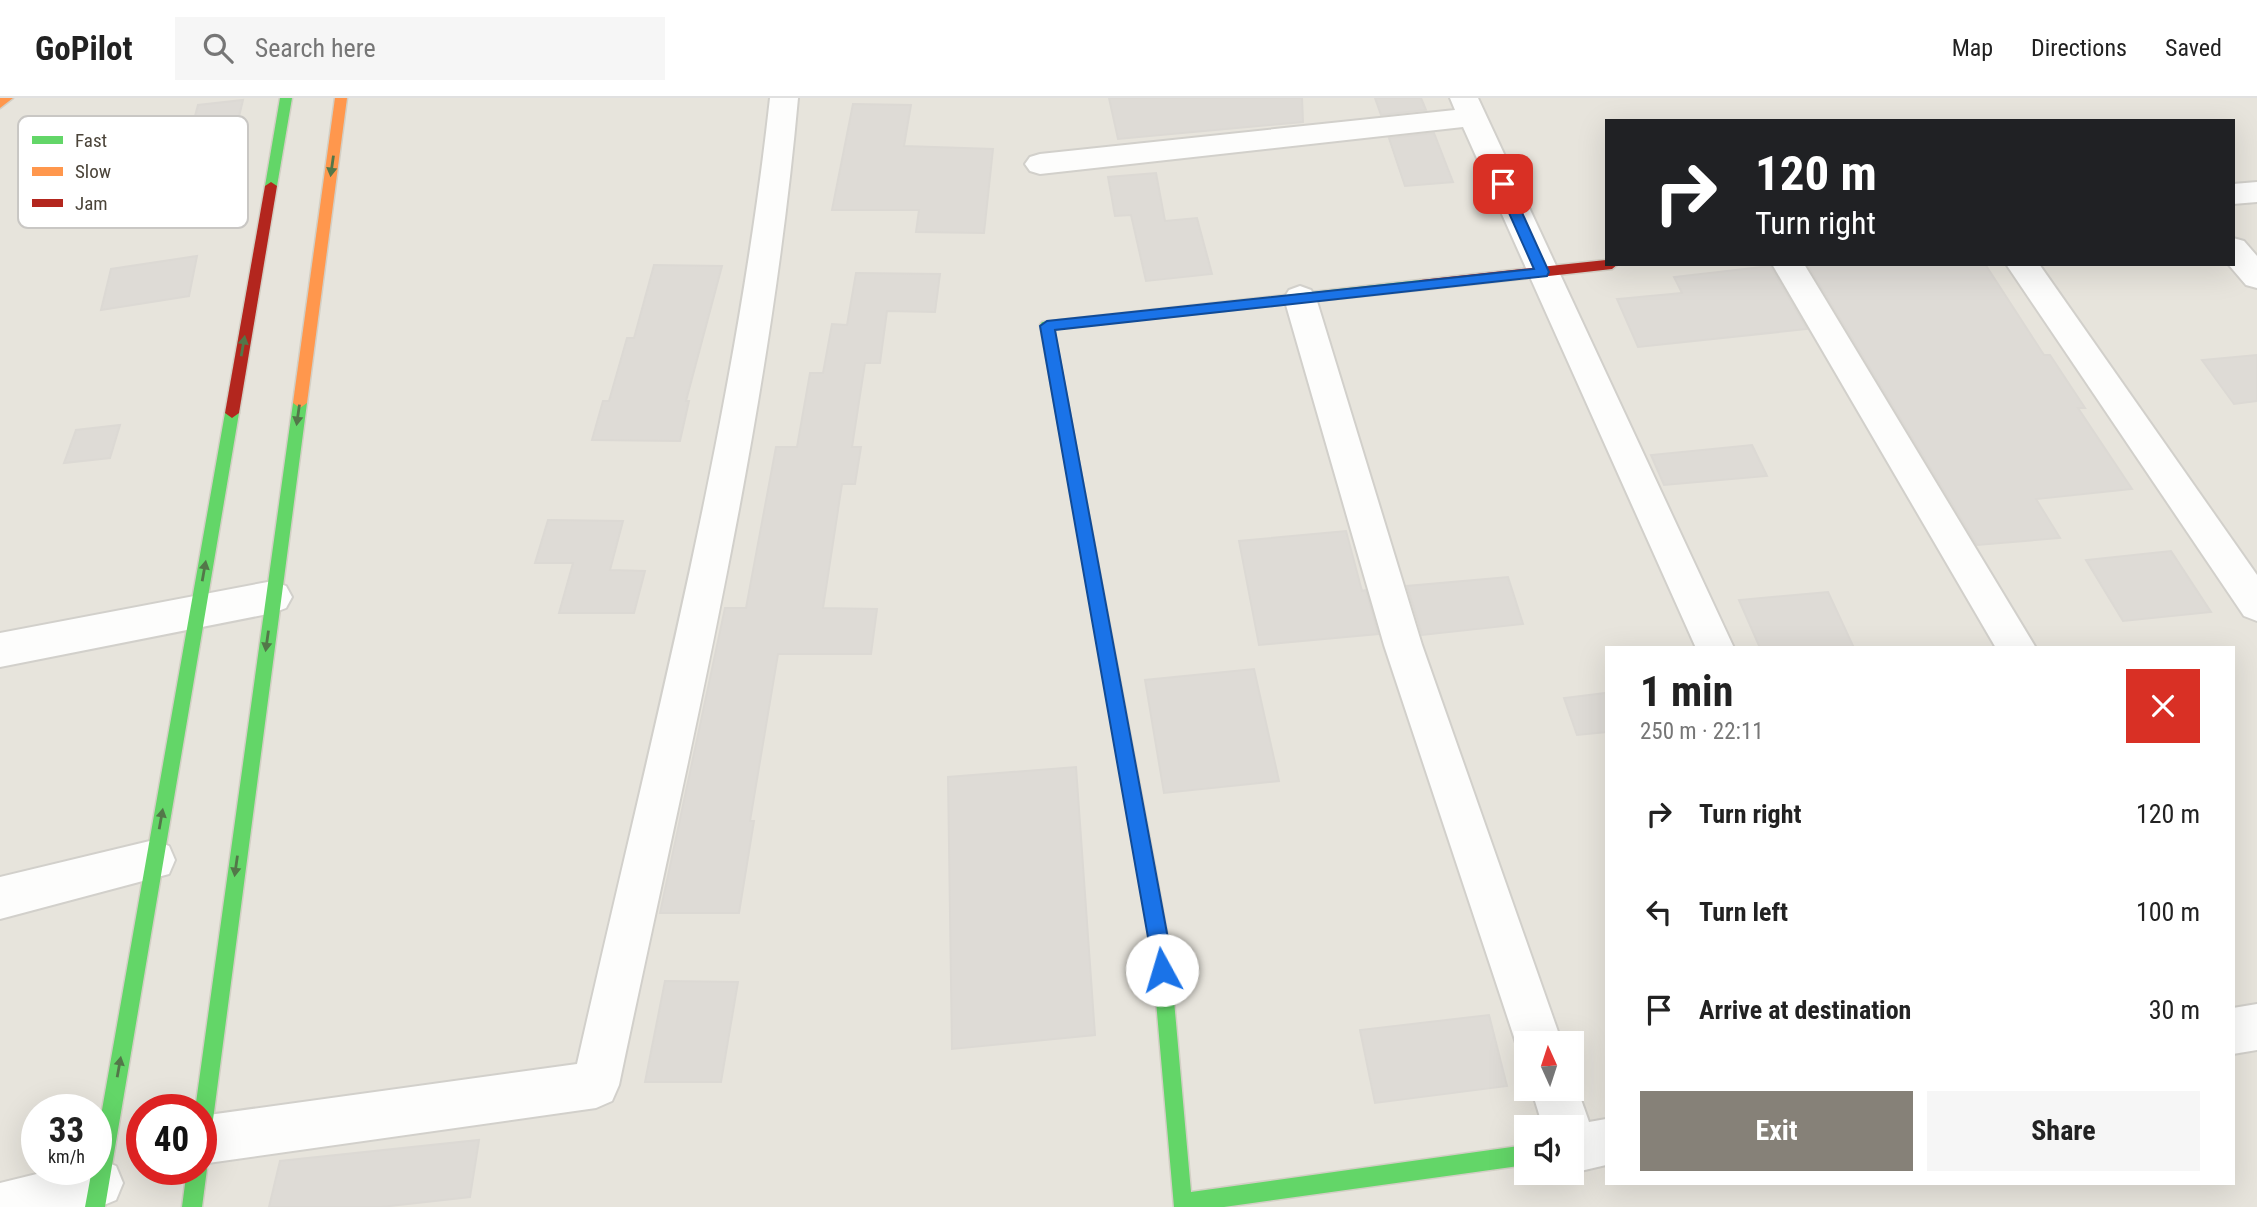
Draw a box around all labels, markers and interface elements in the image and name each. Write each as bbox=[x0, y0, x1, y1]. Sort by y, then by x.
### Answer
search box bbox=[175, 17, 665, 80]
text: GoPilot bbox=[35, 29, 133, 68]
icon: search bbox=[199, 29, 237, 67]
text: Search here bbox=[255, 33, 376, 63]
text: Map bbox=[1952, 34, 1993, 62]
text: Directions bbox=[2031, 34, 2127, 62]
text: Saved bbox=[2165, 34, 2222, 62]
legend bbox=[18, 116, 248, 228]
text: Fast bbox=[75, 129, 107, 152]
text: 120 m bbox=[1755, 145, 1877, 202]
icon: right bbox=[1640, 147, 1731, 238]
pin bbox=[1473, 154, 1533, 214]
one-way arrow bbox=[326, 155, 337, 177]
text: Slow bbox=[75, 160, 111, 183]
icon: arrive bbox=[1484, 165, 1522, 203]
text: Jam bbox=[75, 192, 108, 215]
text: Turn right bbox=[1755, 204, 1876, 242]
one-way arrow bbox=[238, 335, 249, 357]
one-way arrow bbox=[292, 404, 303, 426]
one-way arrow bbox=[199, 560, 210, 582]
one-way arrow bbox=[261, 630, 272, 652]
text: 1 min bbox=[1640, 667, 1733, 716]
button: close bbox=[2126, 669, 2200, 743]
text: 250 m · 22:11 bbox=[1640, 718, 1764, 745]
icon: right bbox=[1640, 795, 1678, 833]
text: Turn right bbox=[1699, 799, 1801, 829]
text: 120 m bbox=[2136, 799, 2200, 829]
one-way arrow bbox=[156, 808, 167, 830]
one-way arrow bbox=[230, 855, 241, 877]
icon: left bbox=[1640, 893, 1678, 931]
text: Turn left bbox=[1699, 897, 1788, 927]
text: 100 m bbox=[2136, 897, 2200, 927]
position arrow bbox=[1125, 933, 1199, 1007]
icon: arrive bbox=[1640, 991, 1678, 1029]
text: Arrive at destination bbox=[1699, 995, 1911, 1025]
text: 30 m bbox=[2149, 995, 2200, 1025]
north arrow bbox=[1514, 1031, 1584, 1101]
map controls bbox=[1514, 1031, 1584, 1185]
one-way arrow bbox=[113, 1056, 124, 1078]
button: Exit bbox=[1640, 1091, 1913, 1171]
button: Share bbox=[1927, 1091, 2200, 1171]
speed limit sign: 40 bbox=[126, 1094, 217, 1185]
text: 33 bbox=[49, 1110, 84, 1151]
button: sound bbox=[1514, 1115, 1584, 1185]
text: km/h bbox=[48, 1146, 85, 1167]

